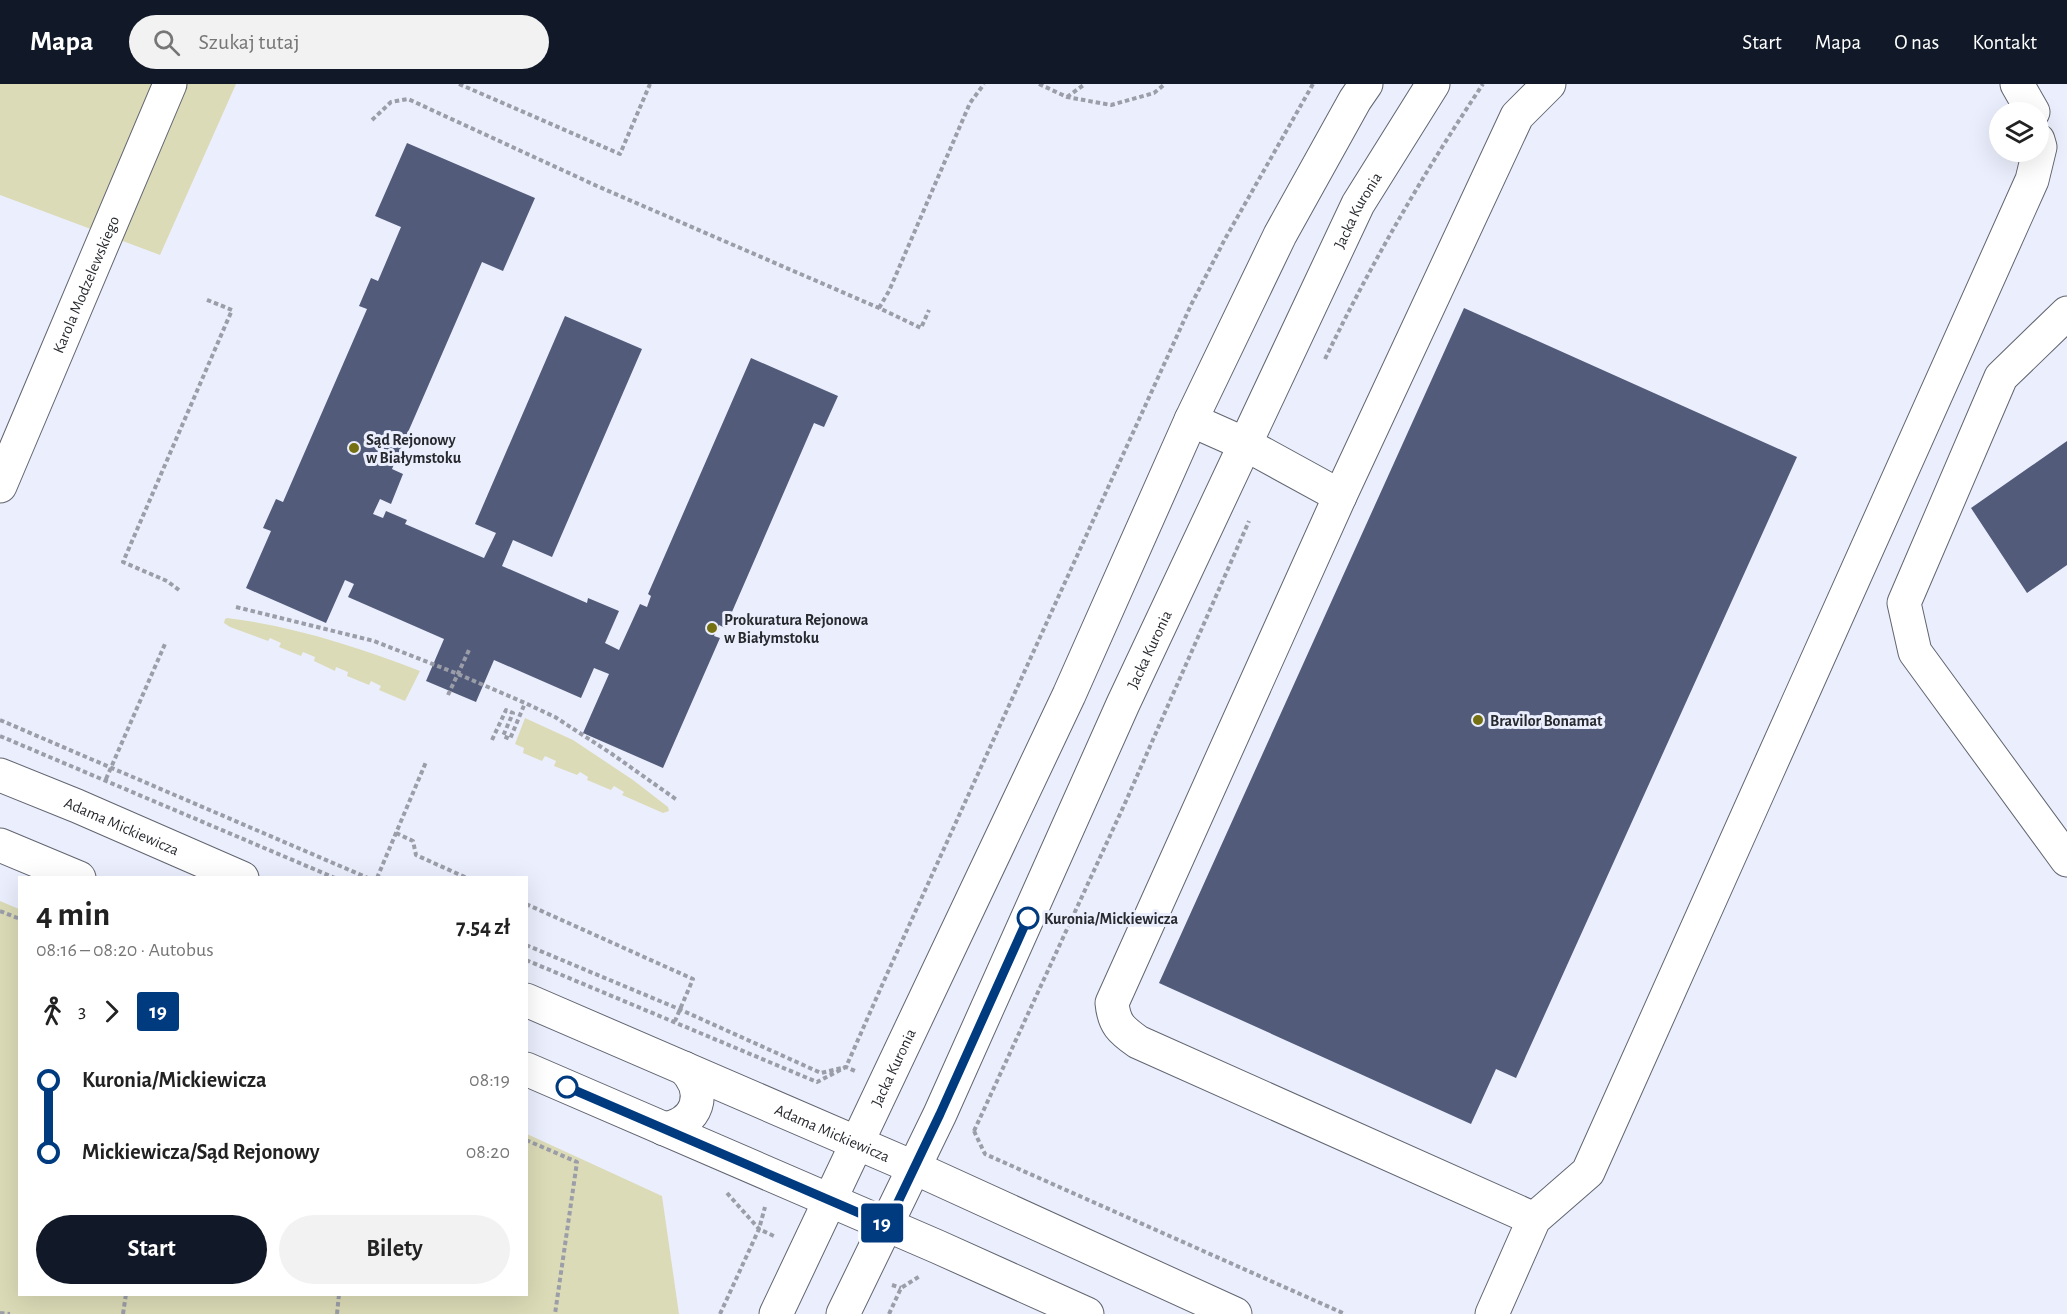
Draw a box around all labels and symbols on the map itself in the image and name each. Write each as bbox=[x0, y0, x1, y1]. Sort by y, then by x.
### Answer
street label: Jacka Kuronia bbox=[1331, 169, 1385, 251]
street label: Karola Modzelewskiego bbox=[50, 214, 122, 356]
place label: Sąd Rejonowy w Białymstoku bbox=[366, 432, 462, 467]
marker: Sąd Rejonowy w Białymstoku bbox=[347, 441, 361, 455]
street label: Jacka Kuronia bbox=[1125, 608, 1175, 691]
place label: Prokuratura Rejonowa w Białymstoku bbox=[724, 612, 869, 647]
marker: Prokuratura Rejonowa w Białymstoku bbox=[705, 621, 719, 635]
marker: Bravilor Bonamat bbox=[1471, 713, 1485, 727]
place label: Bravilor Bonamat bbox=[1490, 713, 1603, 729]
street label: Adama Mickiewicza bbox=[62, 795, 181, 859]
marker: Kuronia/Mickiewicza bbox=[1017, 907, 1039, 929]
place label: Kuronia/Mickiewicza bbox=[1044, 911, 1179, 927]
street label: Jacka Kuronia bbox=[868, 1026, 919, 1109]
unlabelled marker bbox=[556, 1076, 578, 1098]
street label: Adama Mickiewicza bbox=[772, 1102, 892, 1165]
line badge: 19 bbox=[855, 1204, 909, 1242]

